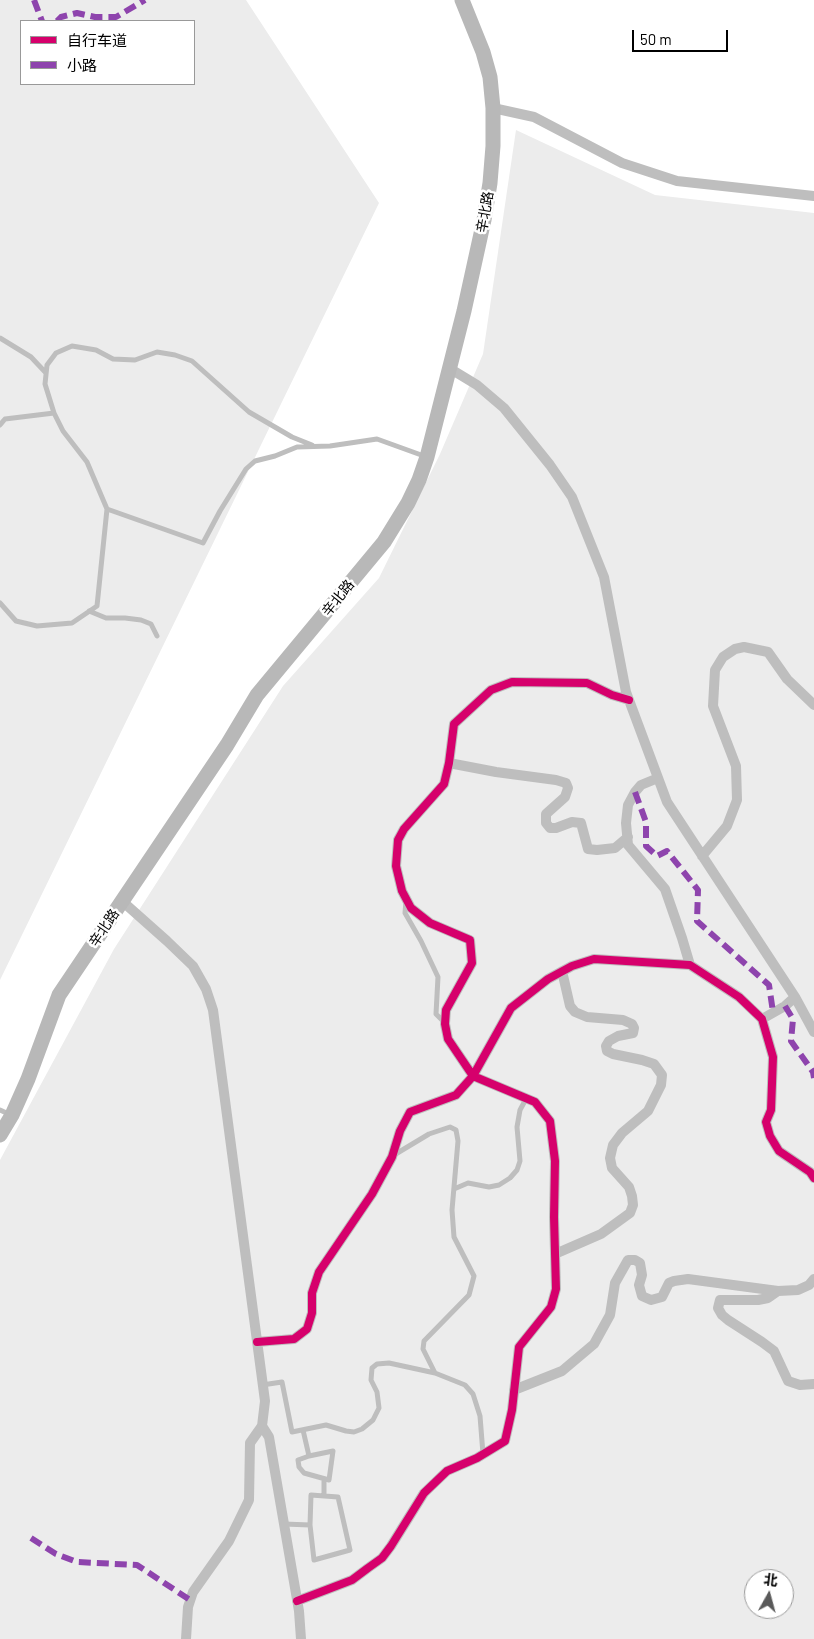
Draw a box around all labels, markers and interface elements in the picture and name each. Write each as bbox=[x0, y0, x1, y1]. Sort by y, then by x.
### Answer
legend bbox=[20, 20, 195, 85]
scale bar bbox=[634, 20, 730, 52]
text: 50 m bbox=[640, 30, 672, 48]
text: 自行车道 bbox=[67, 31, 127, 49]
text: 小路 bbox=[67, 56, 97, 74]
street label: 辛北路 bbox=[473, 190, 497, 234]
street label: 辛北路 bbox=[318, 576, 358, 620]
street label: 辛北路 bbox=[85, 906, 123, 950]
north arrow bbox=[744, 1569, 794, 1619]
text: 北 bbox=[763, 1570, 779, 1589]

